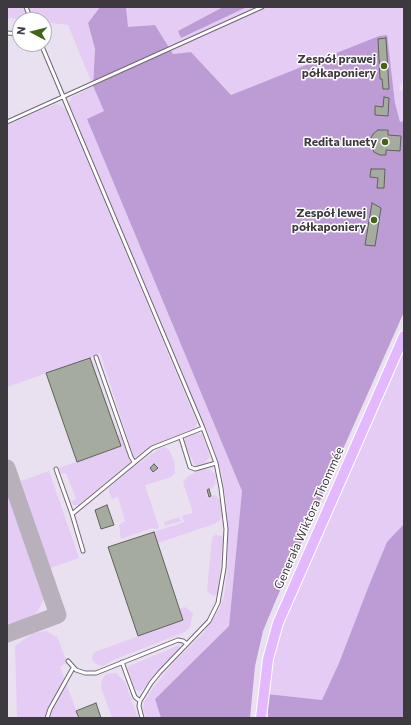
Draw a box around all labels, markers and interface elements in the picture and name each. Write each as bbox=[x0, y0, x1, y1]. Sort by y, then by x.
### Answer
north arrow bbox=[12, 12, 52, 52]
text: N bbox=[14, 26, 28, 36]
place label: Zespół prawej półkaponiery bbox=[298, 52, 376, 80]
marker: Zespół prawej półkaponiery bbox=[379, 61, 389, 71]
place label: Redita lunety bbox=[304, 135, 377, 149]
marker: Redita lunety bbox=[380, 137, 390, 147]
place label: Zespół lewej półkaponiery bbox=[292, 206, 366, 234]
marker: Zespół lewej półkaponiery bbox=[369, 215, 379, 225]
street label: Generała Wiktora Thommée bbox=[271, 445, 347, 591]

